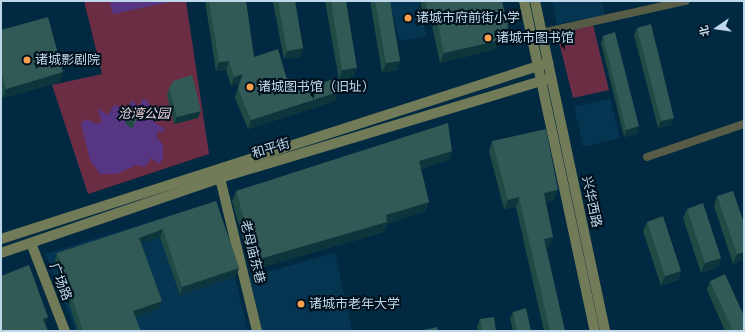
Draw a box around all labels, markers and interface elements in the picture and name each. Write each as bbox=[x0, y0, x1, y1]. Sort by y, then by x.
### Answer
north arrow bbox=[697, 8, 737, 48]
place label: 诸城市府前街小学 bbox=[416, 10, 520, 26]
marker: 诸城市府前街小学 bbox=[403, 13, 413, 23]
text: 北 bbox=[697, 24, 712, 38]
place label: 诸城市图书馆 bbox=[496, 30, 574, 46]
marker: 诸城市图书馆 bbox=[483, 33, 493, 43]
place label: 诸城影剧院 bbox=[35, 52, 100, 68]
marker: 诸城影剧院 bbox=[22, 55, 32, 65]
place label: 诸城图书馆（旧址） bbox=[258, 79, 375, 95]
marker: 诸城图书馆（旧址） bbox=[245, 82, 255, 92]
park label: 沧湾公园 bbox=[118, 106, 170, 122]
street label: 和平街 bbox=[250, 136, 292, 162]
street label: 兴华西路 bbox=[578, 175, 604, 229]
street label: 老母庙东巷 bbox=[237, 219, 267, 285]
street label: 广场路 bbox=[46, 261, 74, 303]
place label: 诸城市老年大学 bbox=[309, 296, 400, 312]
marker: 诸城市老年大学 bbox=[296, 299, 306, 309]

